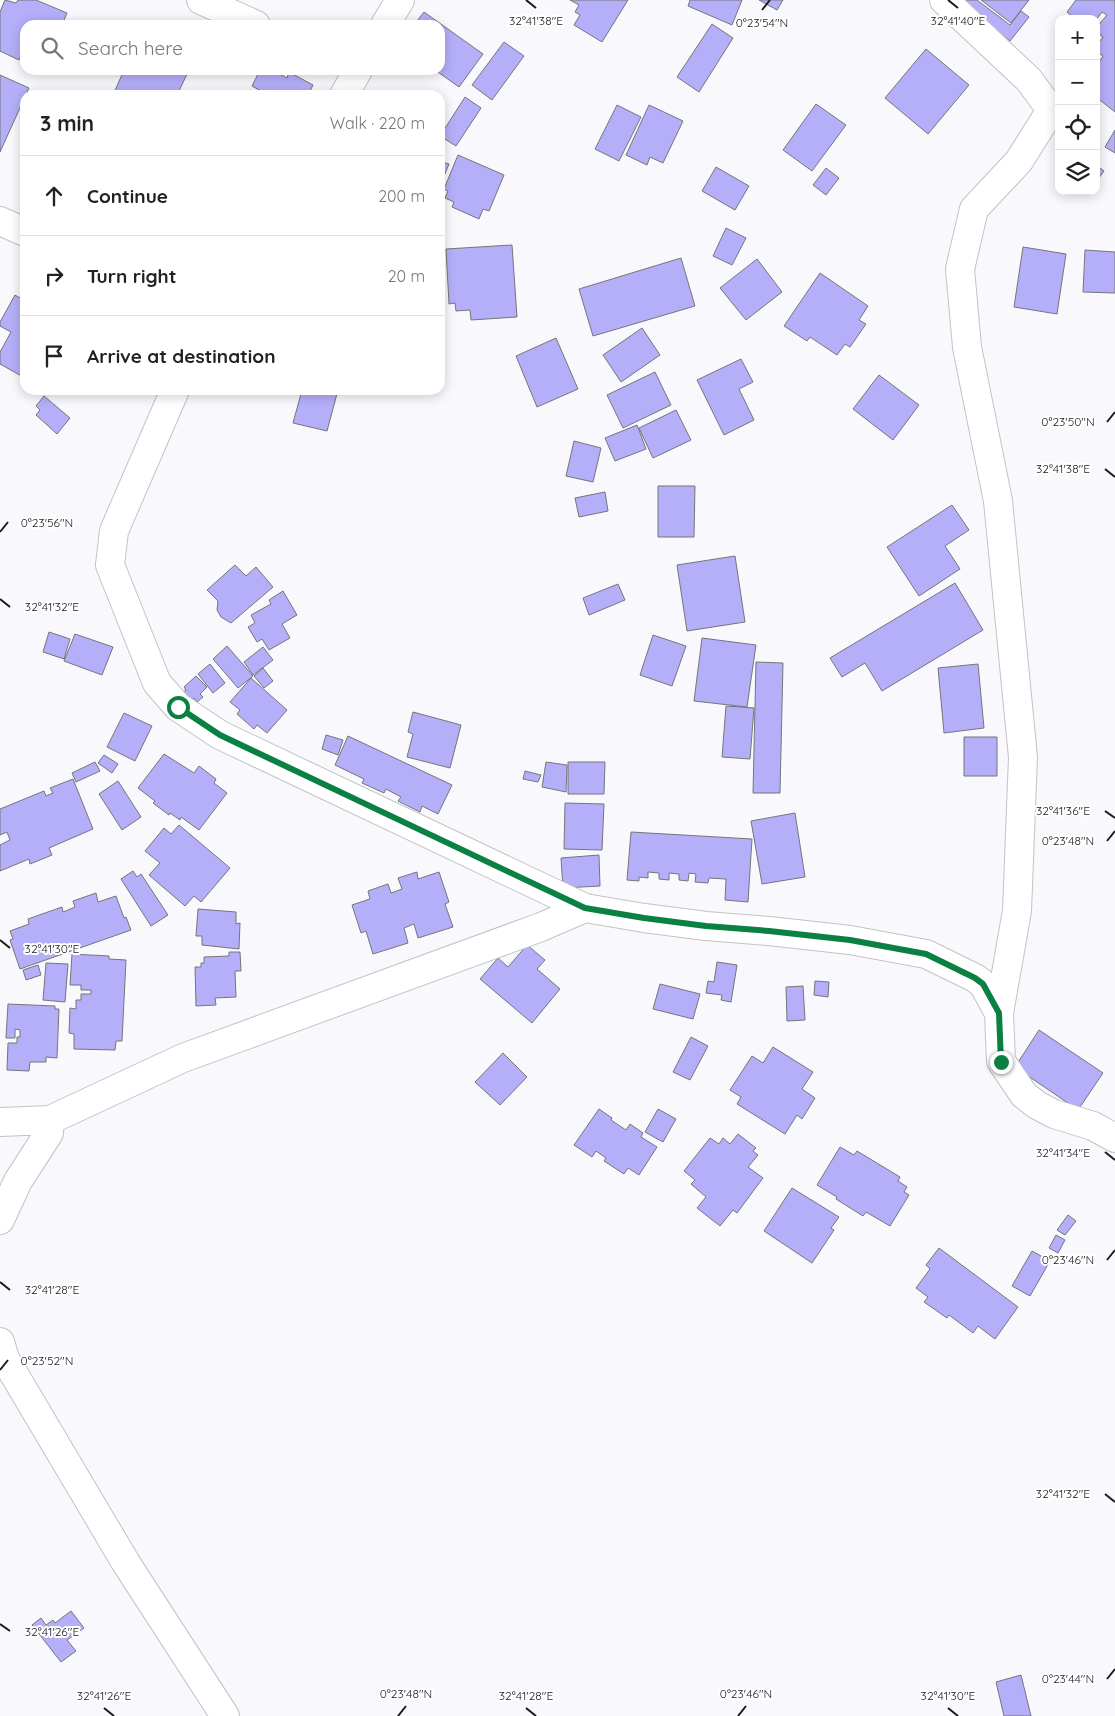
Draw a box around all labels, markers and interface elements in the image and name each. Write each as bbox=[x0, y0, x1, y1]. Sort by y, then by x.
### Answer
text: 32°41'38"E bbox=[509, 13, 563, 28]
text: 32°41'40"E bbox=[931, 13, 986, 28]
text: 0°23'54"N bbox=[736, 15, 788, 30]
map controls bbox=[1055, 15, 1100, 195]
button: + bbox=[1055, 15, 1100, 60]
search box bbox=[20, 20, 445, 75]
icon: search bbox=[38, 34, 66, 62]
text: Search here bbox=[78, 36, 183, 60]
button: − bbox=[1055, 60, 1100, 105]
button: locate bbox=[1055, 105, 1100, 150]
text: 3 min bbox=[40, 110, 94, 136]
text: Walk · 220 m bbox=[330, 113, 425, 133]
button: layers bbox=[1055, 150, 1100, 195]
icon: ahead bbox=[40, 182, 68, 210]
text: Continue bbox=[87, 184, 168, 208]
text: 200 m bbox=[378, 186, 425, 206]
icon: right bbox=[40, 262, 68, 290]
text: Turn right bbox=[87, 264, 176, 288]
text: 20 m bbox=[388, 266, 425, 286]
icon: arrive bbox=[40, 342, 68, 370]
text: Arrive at destination bbox=[87, 344, 276, 368]
text: 0°23'50"N bbox=[1041, 414, 1095, 429]
text: 32°41'38"E bbox=[1036, 461, 1090, 476]
text: 0°23'56"N bbox=[21, 515, 73, 530]
text: 32°41'32"E bbox=[25, 599, 79, 614]
route start bbox=[167, 696, 190, 719]
text: 32°41'36"E bbox=[1036, 803, 1090, 818]
text: 0°23'48"N bbox=[1042, 833, 1094, 848]
text: 32°41'30"E bbox=[25, 941, 80, 956]
route end bbox=[990, 1051, 1013, 1074]
text: 32°41'34"E bbox=[1036, 1145, 1090, 1160]
text: 0°23'46"N bbox=[1042, 1252, 1094, 1267]
text: 32°41'28"E bbox=[25, 1282, 79, 1297]
text: 0°23'52"N bbox=[21, 1353, 73, 1368]
text: 32°41'32"E bbox=[1036, 1486, 1090, 1501]
text: 32°41'26"E bbox=[25, 1624, 79, 1639]
text: 0°23'44"N bbox=[1042, 1671, 1094, 1686]
text: 0°23'48"N bbox=[380, 1686, 432, 1701]
text: 0°23'46"N bbox=[720, 1686, 772, 1701]
text: 32°41'26"E bbox=[77, 1688, 131, 1703]
text: 32°41'28"E bbox=[499, 1688, 553, 1703]
text: 32°41'30"E bbox=[921, 1688, 976, 1703]

